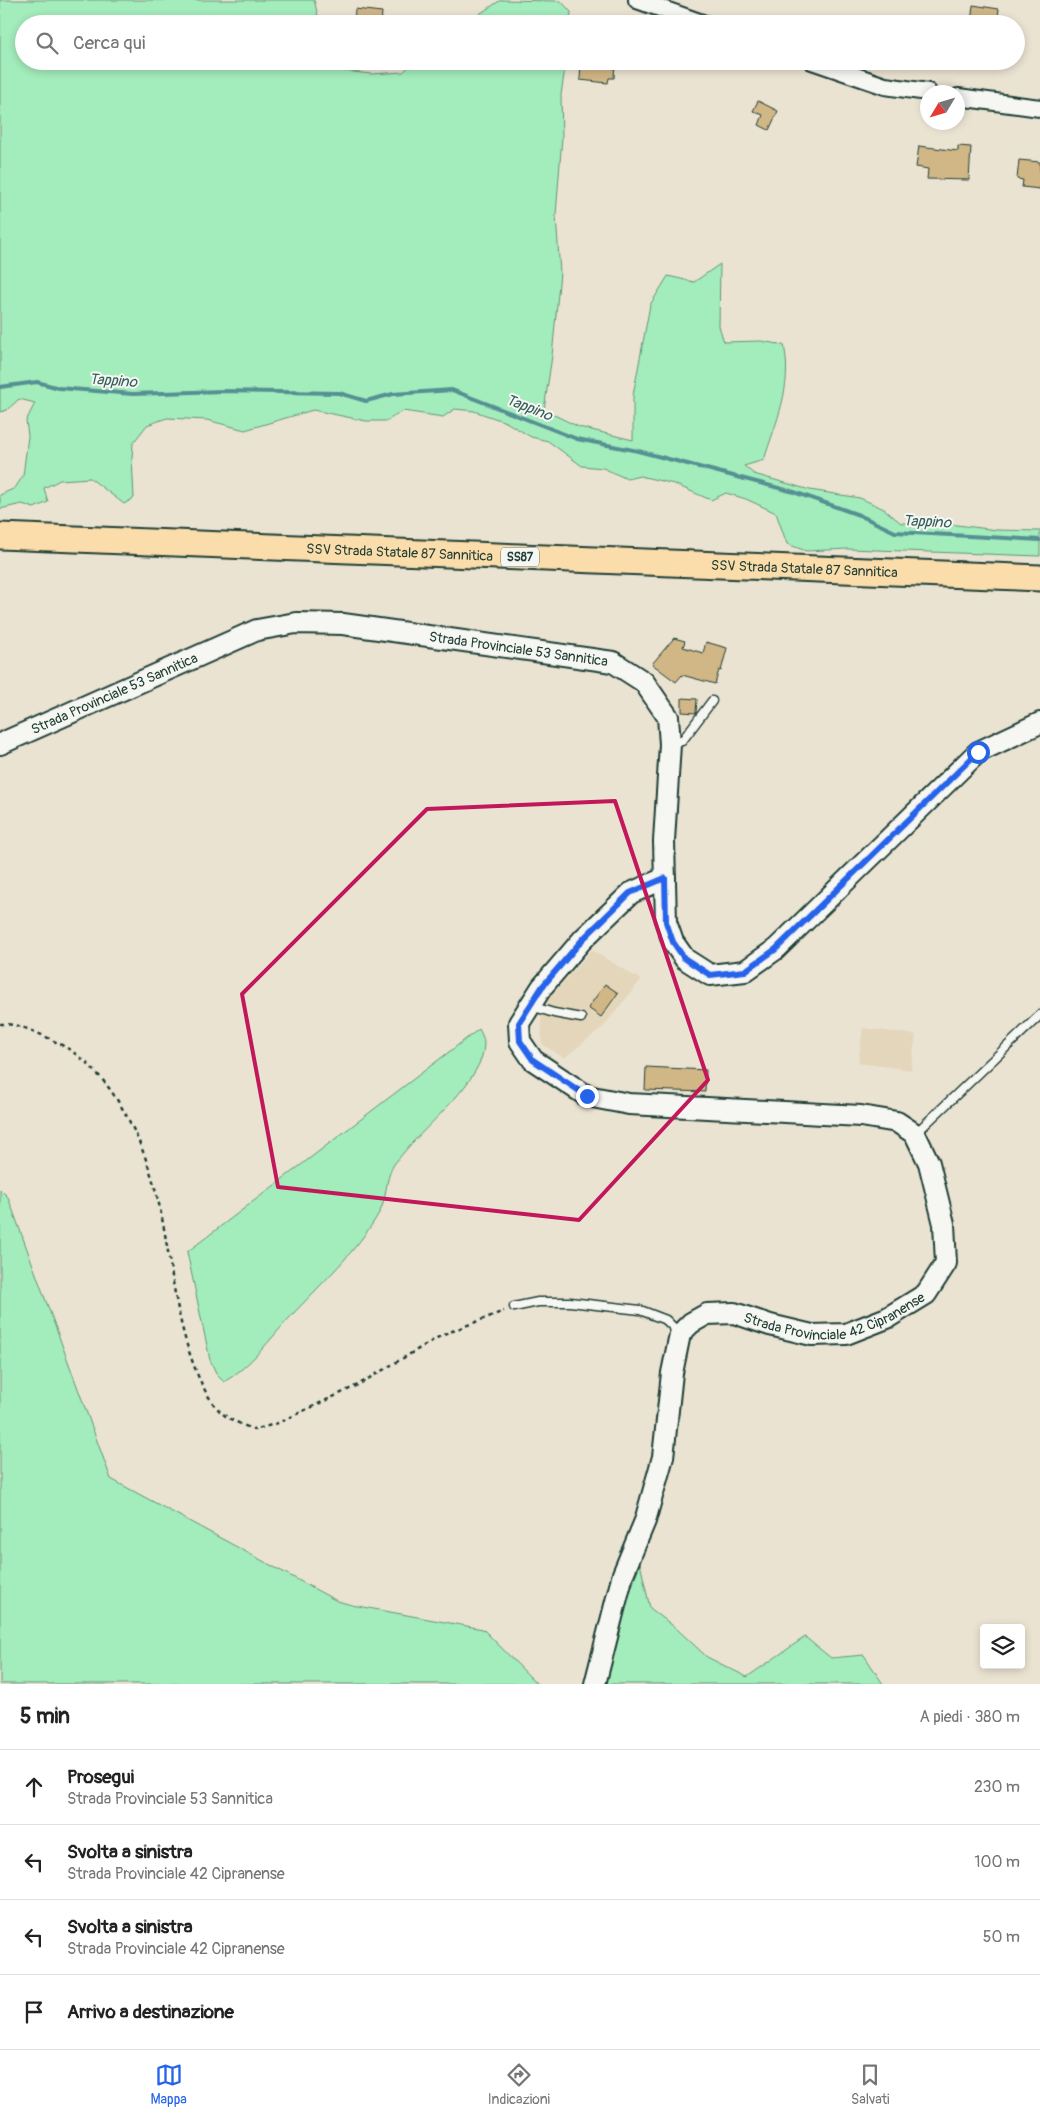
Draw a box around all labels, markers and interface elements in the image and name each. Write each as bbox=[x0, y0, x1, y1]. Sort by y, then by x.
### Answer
search box bbox=[15, 15, 1025, 70]
icon: search bbox=[33, 29, 61, 57]
text: Cerca qui bbox=[73, 31, 145, 55]
north arrow bbox=[920, 85, 965, 130]
water label: Tappino bbox=[88, 370, 139, 392]
water label: Tappino bbox=[503, 391, 556, 426]
water label: Tappino bbox=[903, 511, 952, 533]
street label: SSV Strada Statale 87 Sannitica bbox=[306, 540, 493, 564]
road number: SS87 bbox=[501, 548, 539, 566]
street label: SSV Strada Statale 87 Sannitica bbox=[711, 556, 898, 581]
street label: Strada Provinciale 53 Sannitica bbox=[428, 628, 609, 670]
street label: Strada Provinciale 53 Sannitica bbox=[28, 649, 200, 738]
route start bbox=[967, 741, 990, 764]
route end bbox=[576, 1085, 599, 1108]
street label: Strada Provinciale 42 Cipranense bbox=[742, 1288, 928, 1343]
map controls bbox=[980, 1624, 1025, 1669]
button: layers bbox=[980, 1624, 1025, 1669]
text: 5 min bbox=[20, 1703, 70, 1730]
text: A piedi · 380 m bbox=[919, 1707, 1020, 1727]
text: Prosegui bbox=[67, 1765, 134, 1789]
icon: ahead bbox=[20, 1773, 48, 1801]
text: 230 m bbox=[974, 1777, 1020, 1797]
text: Strada Provinciale 53 Sannitica bbox=[67, 1789, 273, 1809]
text: Svolta a sinistra bbox=[67, 1840, 193, 1864]
icon: left bbox=[20, 1848, 48, 1876]
text: 100 m bbox=[974, 1852, 1020, 1872]
text: Strada Provinciale 42 Cipranense bbox=[67, 1864, 285, 1884]
text: Svolta a sinistra bbox=[67, 1915, 193, 1939]
icon: left bbox=[20, 1923, 48, 1951]
text: 50 m bbox=[983, 1927, 1020, 1947]
text: Strada Provinciale 42 Cipranense bbox=[67, 1939, 285, 1959]
icon: arrive bbox=[20, 1998, 48, 2026]
text: Arrivo a destinazione bbox=[67, 2000, 234, 2024]
tab: Mappa bbox=[150, 2061, 187, 2108]
tab: Indicazioni bbox=[488, 2061, 550, 2108]
tab: Salvati bbox=[851, 2061, 890, 2108]

